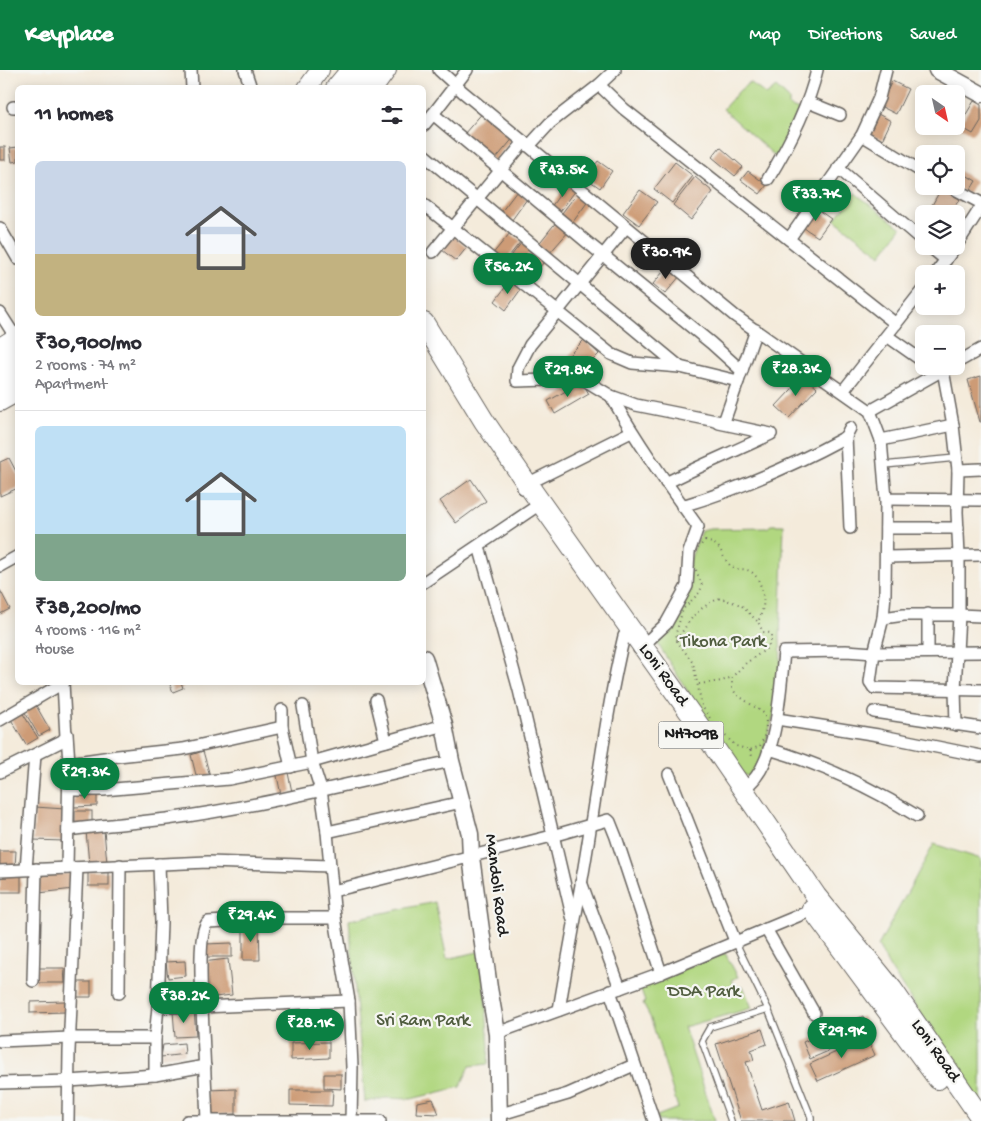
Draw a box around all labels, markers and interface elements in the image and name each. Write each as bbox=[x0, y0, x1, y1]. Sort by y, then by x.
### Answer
text: Keyplace bbox=[25, 21, 113, 50]
text: Map bbox=[749, 25, 781, 46]
text: Directions bbox=[809, 25, 882, 46]
text: Saved bbox=[910, 25, 956, 46]
north arrow bbox=[915, 85, 965, 135]
map controls bbox=[915, 85, 965, 375]
icon: filters bbox=[378, 101, 406, 129]
text: 11 homes bbox=[35, 103, 113, 128]
button: locate bbox=[915, 145, 965, 195]
pin: ₹43.5K bbox=[522, 156, 604, 198]
text: ₹43.5K bbox=[539, 162, 587, 181]
pin: ₹33.7K bbox=[775, 180, 857, 222]
text: ₹33.7K bbox=[792, 186, 840, 205]
icon: home bbox=[176, 193, 266, 283]
button: layers bbox=[915, 205, 965, 255]
pin: ₹30.9K bbox=[625, 238, 707, 280]
text: ₹30.9K bbox=[642, 244, 690, 263]
pin: ₹56.2K bbox=[467, 252, 549, 295]
text: ₹56.2K bbox=[484, 259, 532, 278]
button: + bbox=[915, 265, 965, 315]
button: − bbox=[915, 325, 965, 375]
text: ₹30,900/mo bbox=[35, 332, 142, 357]
pin: ₹28.3K bbox=[755, 354, 837, 397]
pin: ₹29.8K bbox=[527, 356, 609, 398]
text: 2 rooms · 74 m² bbox=[35, 357, 136, 376]
text: ₹28.3K bbox=[772, 361, 820, 380]
text: ₹29.8K bbox=[544, 362, 592, 381]
text: Apartment bbox=[35, 376, 107, 395]
icon: home bbox=[176, 459, 266, 549]
text: ₹38,200/mo bbox=[35, 597, 141, 622]
text: 4 rooms · 116 m² bbox=[35, 622, 141, 641]
park label: Tikona Park bbox=[679, 632, 768, 653]
street label: Loni Road bbox=[633, 640, 693, 711]
text: House bbox=[35, 641, 74, 660]
road number: NH709B bbox=[658, 722, 724, 748]
pin: ₹29.3K bbox=[44, 758, 126, 800]
text: ₹29.3K bbox=[61, 764, 109, 783]
street label: Mandoli Road bbox=[479, 833, 513, 939]
pin: ₹29.4K bbox=[210, 900, 292, 943]
text: ₹29.4K bbox=[228, 907, 274, 926]
pin: ₹38.2K bbox=[143, 982, 225, 1024]
park label: DDA Park bbox=[667, 982, 742, 1003]
text: ₹38.2K bbox=[160, 988, 208, 1007]
pin: ₹28.1K bbox=[269, 1008, 351, 1051]
park label: Sri Ram Park bbox=[376, 1011, 472, 1032]
text: ₹28.1K bbox=[287, 1015, 333, 1034]
pin: ₹29.9K bbox=[801, 1016, 883, 1059]
street label: Loni Road bbox=[906, 1016, 965, 1088]
text: ₹29.9K bbox=[819, 1023, 865, 1042]

